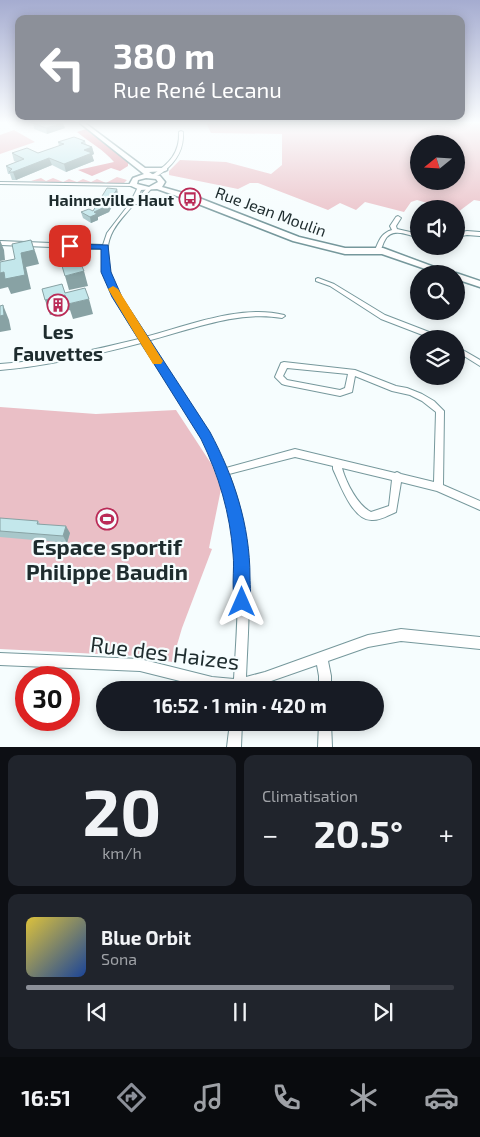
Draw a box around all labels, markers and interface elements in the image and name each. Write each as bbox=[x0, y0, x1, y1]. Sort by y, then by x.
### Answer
text: 380 m bbox=[113, 34, 215, 76]
icon: left bbox=[30, 35, 95, 100]
text: Rue René Lecanu bbox=[113, 76, 282, 102]
north arrow bbox=[410, 135, 465, 190]
map controls bbox=[410, 135, 465, 385]
street label: Rue Jean Moulin bbox=[213, 182, 329, 240]
bus stop icon: Hainneville Haut bbox=[178, 187, 202, 211]
place label: Hainneville Haut bbox=[49, 190, 174, 209]
button: sound bbox=[410, 200, 465, 255]
pin bbox=[49, 225, 91, 267]
icon: arrive bbox=[56, 232, 84, 260]
button: search bbox=[410, 265, 465, 320]
building icon: Les Fauvettes bbox=[46, 293, 70, 317]
place label: Les Fauvettes bbox=[13, 320, 103, 365]
button: layers bbox=[410, 330, 465, 385]
sports icon: Espace sportif Philippe Baudin bbox=[95, 507, 119, 531]
place label: Espace sportif Philippe Baudin bbox=[26, 533, 188, 584]
position arrow bbox=[215, 575, 267, 627]
street label: Rue des Haizes bbox=[89, 630, 241, 674]
speed limit sign: 30 bbox=[15, 666, 80, 731]
text: 16:52 · 1 min · 420 m bbox=[153, 694, 327, 717]
text: 20 bbox=[83, 771, 161, 849]
text: Climatisation bbox=[262, 786, 358, 805]
text: 20.5° bbox=[314, 810, 403, 856]
text: − bbox=[262, 817, 278, 851]
text: + bbox=[439, 817, 454, 851]
text: km/h bbox=[102, 843, 142, 862]
text: Blue Orbit bbox=[101, 926, 191, 949]
text: Sona bbox=[101, 949, 137, 968]
icon: previous bbox=[83, 998, 111, 1026]
icon: pause bbox=[226, 998, 254, 1026]
icon: next bbox=[369, 998, 397, 1026]
icon: directions bbox=[114, 1080, 149, 1115]
icon: music bbox=[191, 1080, 226, 1115]
icon: phone bbox=[269, 1080, 304, 1115]
icon: climate bbox=[346, 1080, 381, 1115]
icon: car bbox=[424, 1080, 459, 1115]
text: 16:51 bbox=[21, 1084, 71, 1110]

